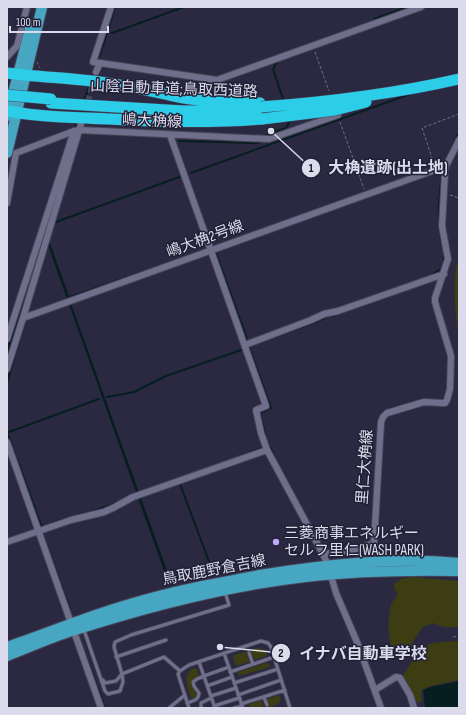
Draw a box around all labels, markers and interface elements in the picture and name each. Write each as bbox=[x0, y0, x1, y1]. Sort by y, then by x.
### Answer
scale bar bbox=[10, 8, 108, 34]
text: 100 m bbox=[16, 15, 41, 30]
street label: 山陰自動車道;鳥取西道路 bbox=[90, 77, 258, 101]
street label: 嶋大桷線 bbox=[122, 110, 182, 132]
callout: 大桷遺跡(出土地) bbox=[301, 154, 456, 182]
text: 大桷遺跡(出土地) bbox=[328, 159, 448, 178]
text: 1 bbox=[309, 161, 314, 176]
street label: 嶋大桷2号線 bbox=[164, 216, 246, 262]
street label: 里仁大桷線 bbox=[353, 429, 377, 505]
place label: 三菱商事エネルギー セルフ里仁(WASH PARK) bbox=[284, 524, 424, 560]
marker: 三菱商事エネルギー セルフ里仁(WASH PARK) bbox=[271, 537, 281, 547]
street label: 鳥取鹿野倉吉線 bbox=[161, 551, 267, 589]
callout: イナバ自動車学校 bbox=[271, 639, 435, 667]
text: イナバ自動車学校 bbox=[299, 645, 427, 664]
text: 2 bbox=[278, 646, 284, 661]

